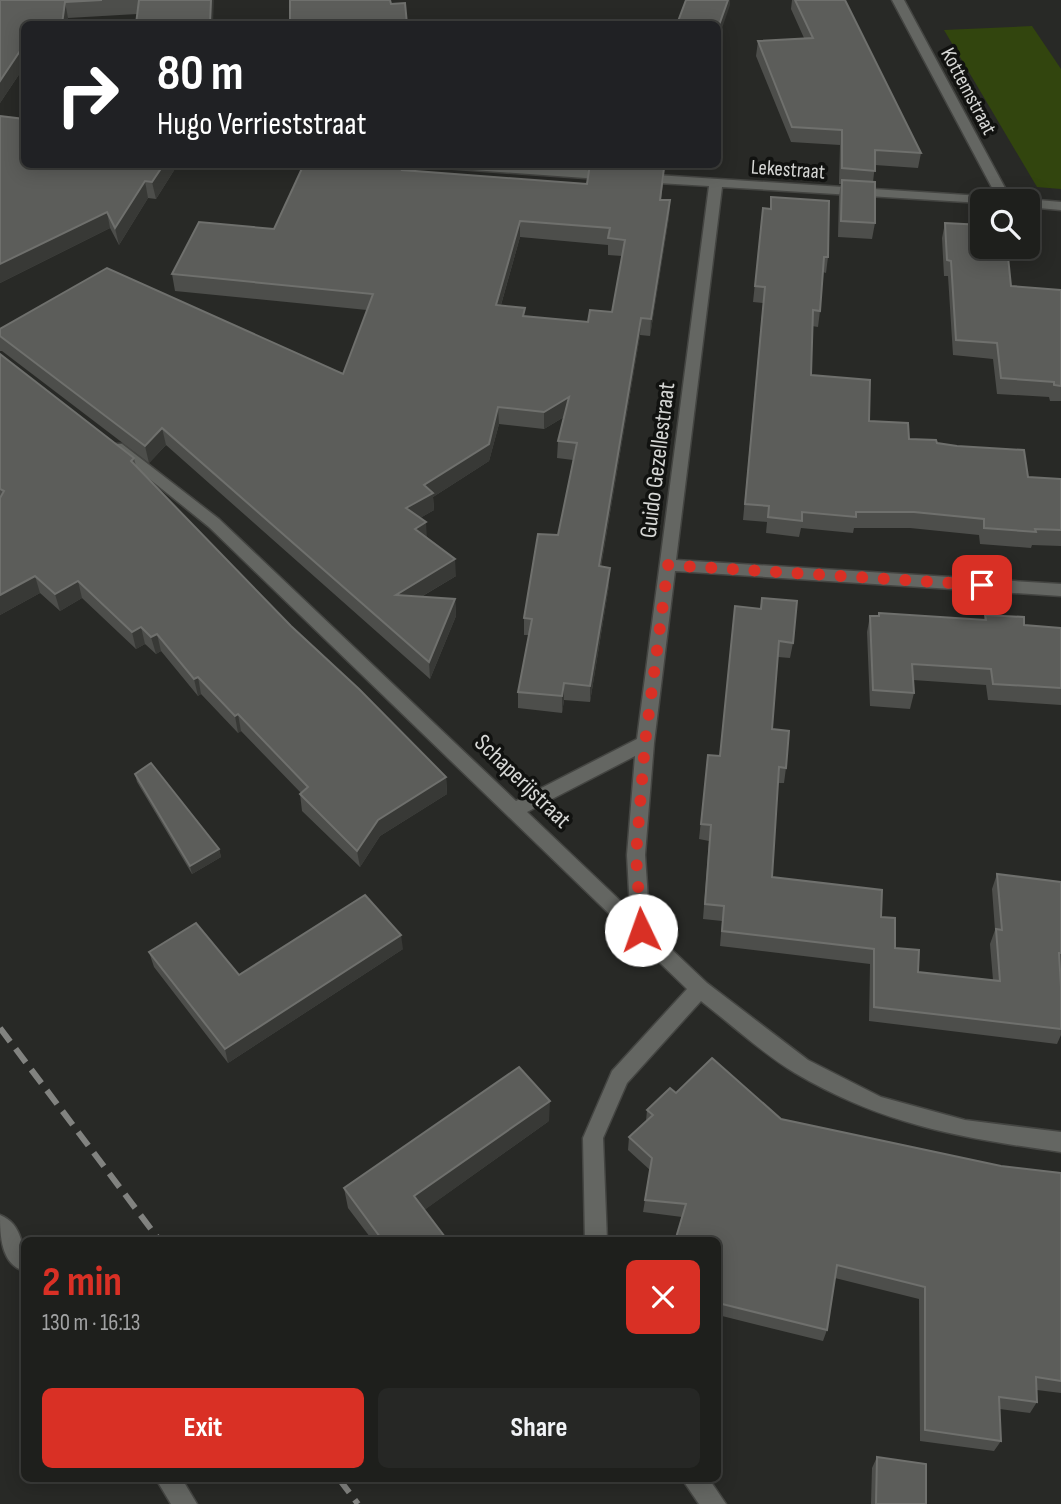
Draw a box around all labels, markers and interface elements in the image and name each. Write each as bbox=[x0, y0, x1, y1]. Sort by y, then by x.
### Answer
street label: Kottemstraat bbox=[935, 44, 1002, 139]
text: 80 m bbox=[157, 45, 244, 104]
icon: right bbox=[42, 49, 133, 140]
text: Hugo Verrieststraat bbox=[157, 105, 366, 144]
street label: Lekestraat bbox=[750, 154, 826, 185]
map controls bbox=[970, 189, 1040, 259]
button: search bbox=[970, 189, 1040, 259]
street label: Guido Gezellestraat bbox=[634, 381, 681, 540]
pin bbox=[952, 555, 1012, 615]
icon: arrive bbox=[963, 566, 1001, 604]
street label: Schaperijstraat bbox=[468, 728, 577, 834]
position arrow bbox=[604, 893, 678, 967]
text: 2 min bbox=[42, 1257, 122, 1308]
button: close bbox=[626, 1260, 700, 1334]
text: 130 m · 16:13 bbox=[42, 1309, 140, 1337]
button: Exit bbox=[42, 1388, 364, 1468]
button: Share bbox=[378, 1388, 700, 1468]

